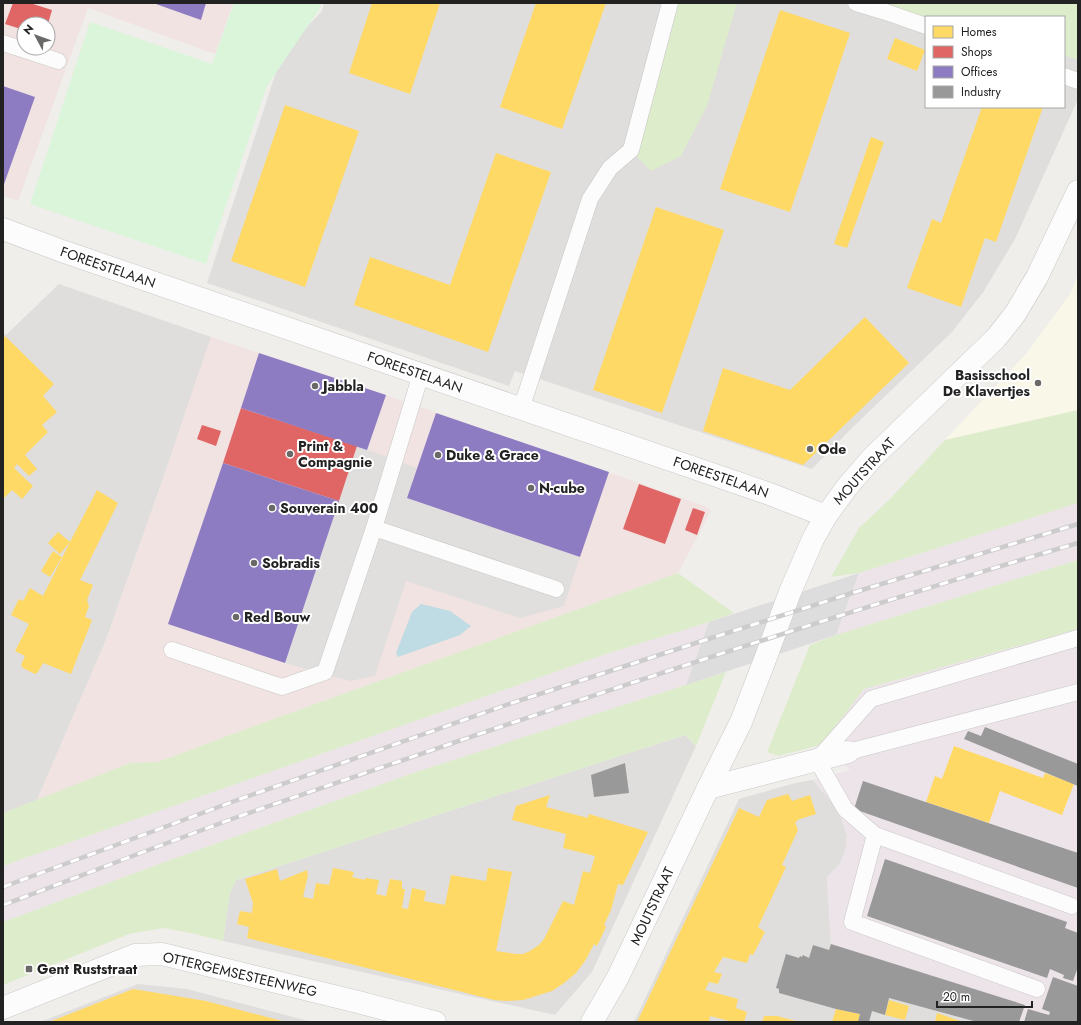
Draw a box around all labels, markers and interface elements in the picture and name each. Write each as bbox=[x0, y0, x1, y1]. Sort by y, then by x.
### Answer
north arrow bbox=[16, 16, 56, 56]
legend bbox=[925, 16, 1065, 108]
text: N bbox=[20, 21, 37, 38]
text: Homes bbox=[961, 23, 997, 41]
text: Shops bbox=[961, 43, 992, 61]
text: Offices bbox=[961, 63, 997, 81]
text: Industry bbox=[961, 83, 1002, 101]
street label: FOREESTELAAN bbox=[58, 241, 158, 293]
street label: FOREESTELAAN bbox=[365, 346, 465, 398]
place label: Basisschool De Klavertjes bbox=[943, 365, 1031, 401]
place label: Jabbla bbox=[320, 376, 364, 396]
marker: Basisschool De Klavertjes bbox=[1033, 378, 1043, 388]
marker: Jabbla bbox=[310, 381, 320, 391]
street label: MOUTSTRAAT bbox=[828, 433, 900, 509]
place label: Print & Compagnie bbox=[298, 436, 372, 472]
place label: Ode bbox=[818, 439, 846, 459]
marker: Ode bbox=[805, 444, 815, 454]
place label: Duke & Grace bbox=[446, 445, 539, 465]
marker: Print & Compagnie bbox=[285, 449, 295, 459]
marker: Duke & Grace bbox=[433, 450, 443, 460]
street label: FOREESTELAAN bbox=[671, 451, 771, 503]
place label: N-cube bbox=[539, 478, 585, 498]
marker: N-cube bbox=[526, 483, 536, 493]
place label: Souverain 400 bbox=[280, 498, 378, 518]
marker: Souverain 400 bbox=[267, 503, 277, 513]
place label: Sobradis bbox=[262, 553, 320, 573]
marker: Sobradis bbox=[249, 558, 259, 568]
place label: Red Bouw bbox=[244, 607, 311, 627]
marker: Red Bouw bbox=[231, 612, 241, 622]
street label: MOUTSTRAAT bbox=[625, 863, 679, 948]
street label: OTTERGEMSESTEENWEG bbox=[161, 947, 319, 1002]
place label: Gent Ruststraat bbox=[37, 959, 138, 979]
marker: Gent Ruststraat bbox=[24, 964, 34, 974]
scale bar bbox=[937, 983, 1032, 1009]
text: 20 m bbox=[943, 988, 970, 1006]

